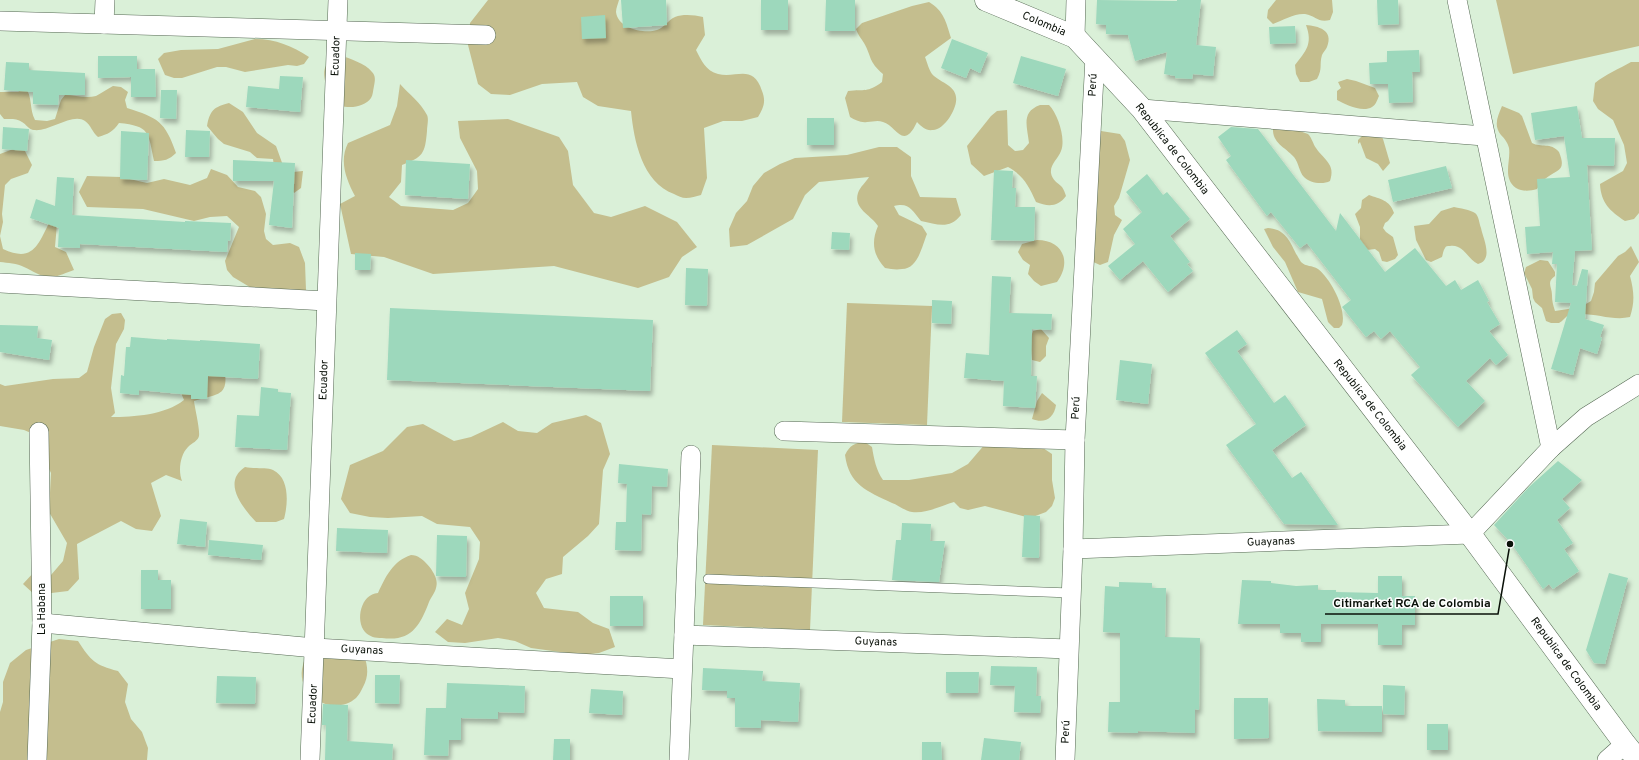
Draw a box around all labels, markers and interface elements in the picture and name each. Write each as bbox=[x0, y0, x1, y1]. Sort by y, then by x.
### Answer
street label: Colombia bbox=[1020, 8, 1068, 40]
street label: Ecuador bbox=[328, 35, 344, 76]
street label: Perú bbox=[1085, 73, 1101, 97]
street label: Republica de Colombia bbox=[1132, 101, 1212, 198]
street label: Republica de Colombia bbox=[1330, 357, 1410, 454]
street label: Ecuador bbox=[316, 359, 332, 400]
street label: Perú bbox=[1068, 396, 1084, 420]
street label: Guayanas bbox=[1247, 534, 1295, 550]
street label: La Habana bbox=[35, 583, 49, 635]
callout: Citimarket RCA de Colombia bbox=[1325, 590, 1498, 614]
text: Citimarket RCA de Colombia bbox=[1333, 596, 1491, 612]
street label: Republica de Colombia bbox=[1527, 615, 1605, 714]
street label: Guyanas bbox=[854, 634, 898, 650]
street label: Guyanas bbox=[340, 642, 384, 658]
street label: Ecuador bbox=[305, 683, 321, 725]
street label: Perú bbox=[1059, 720, 1073, 744]

